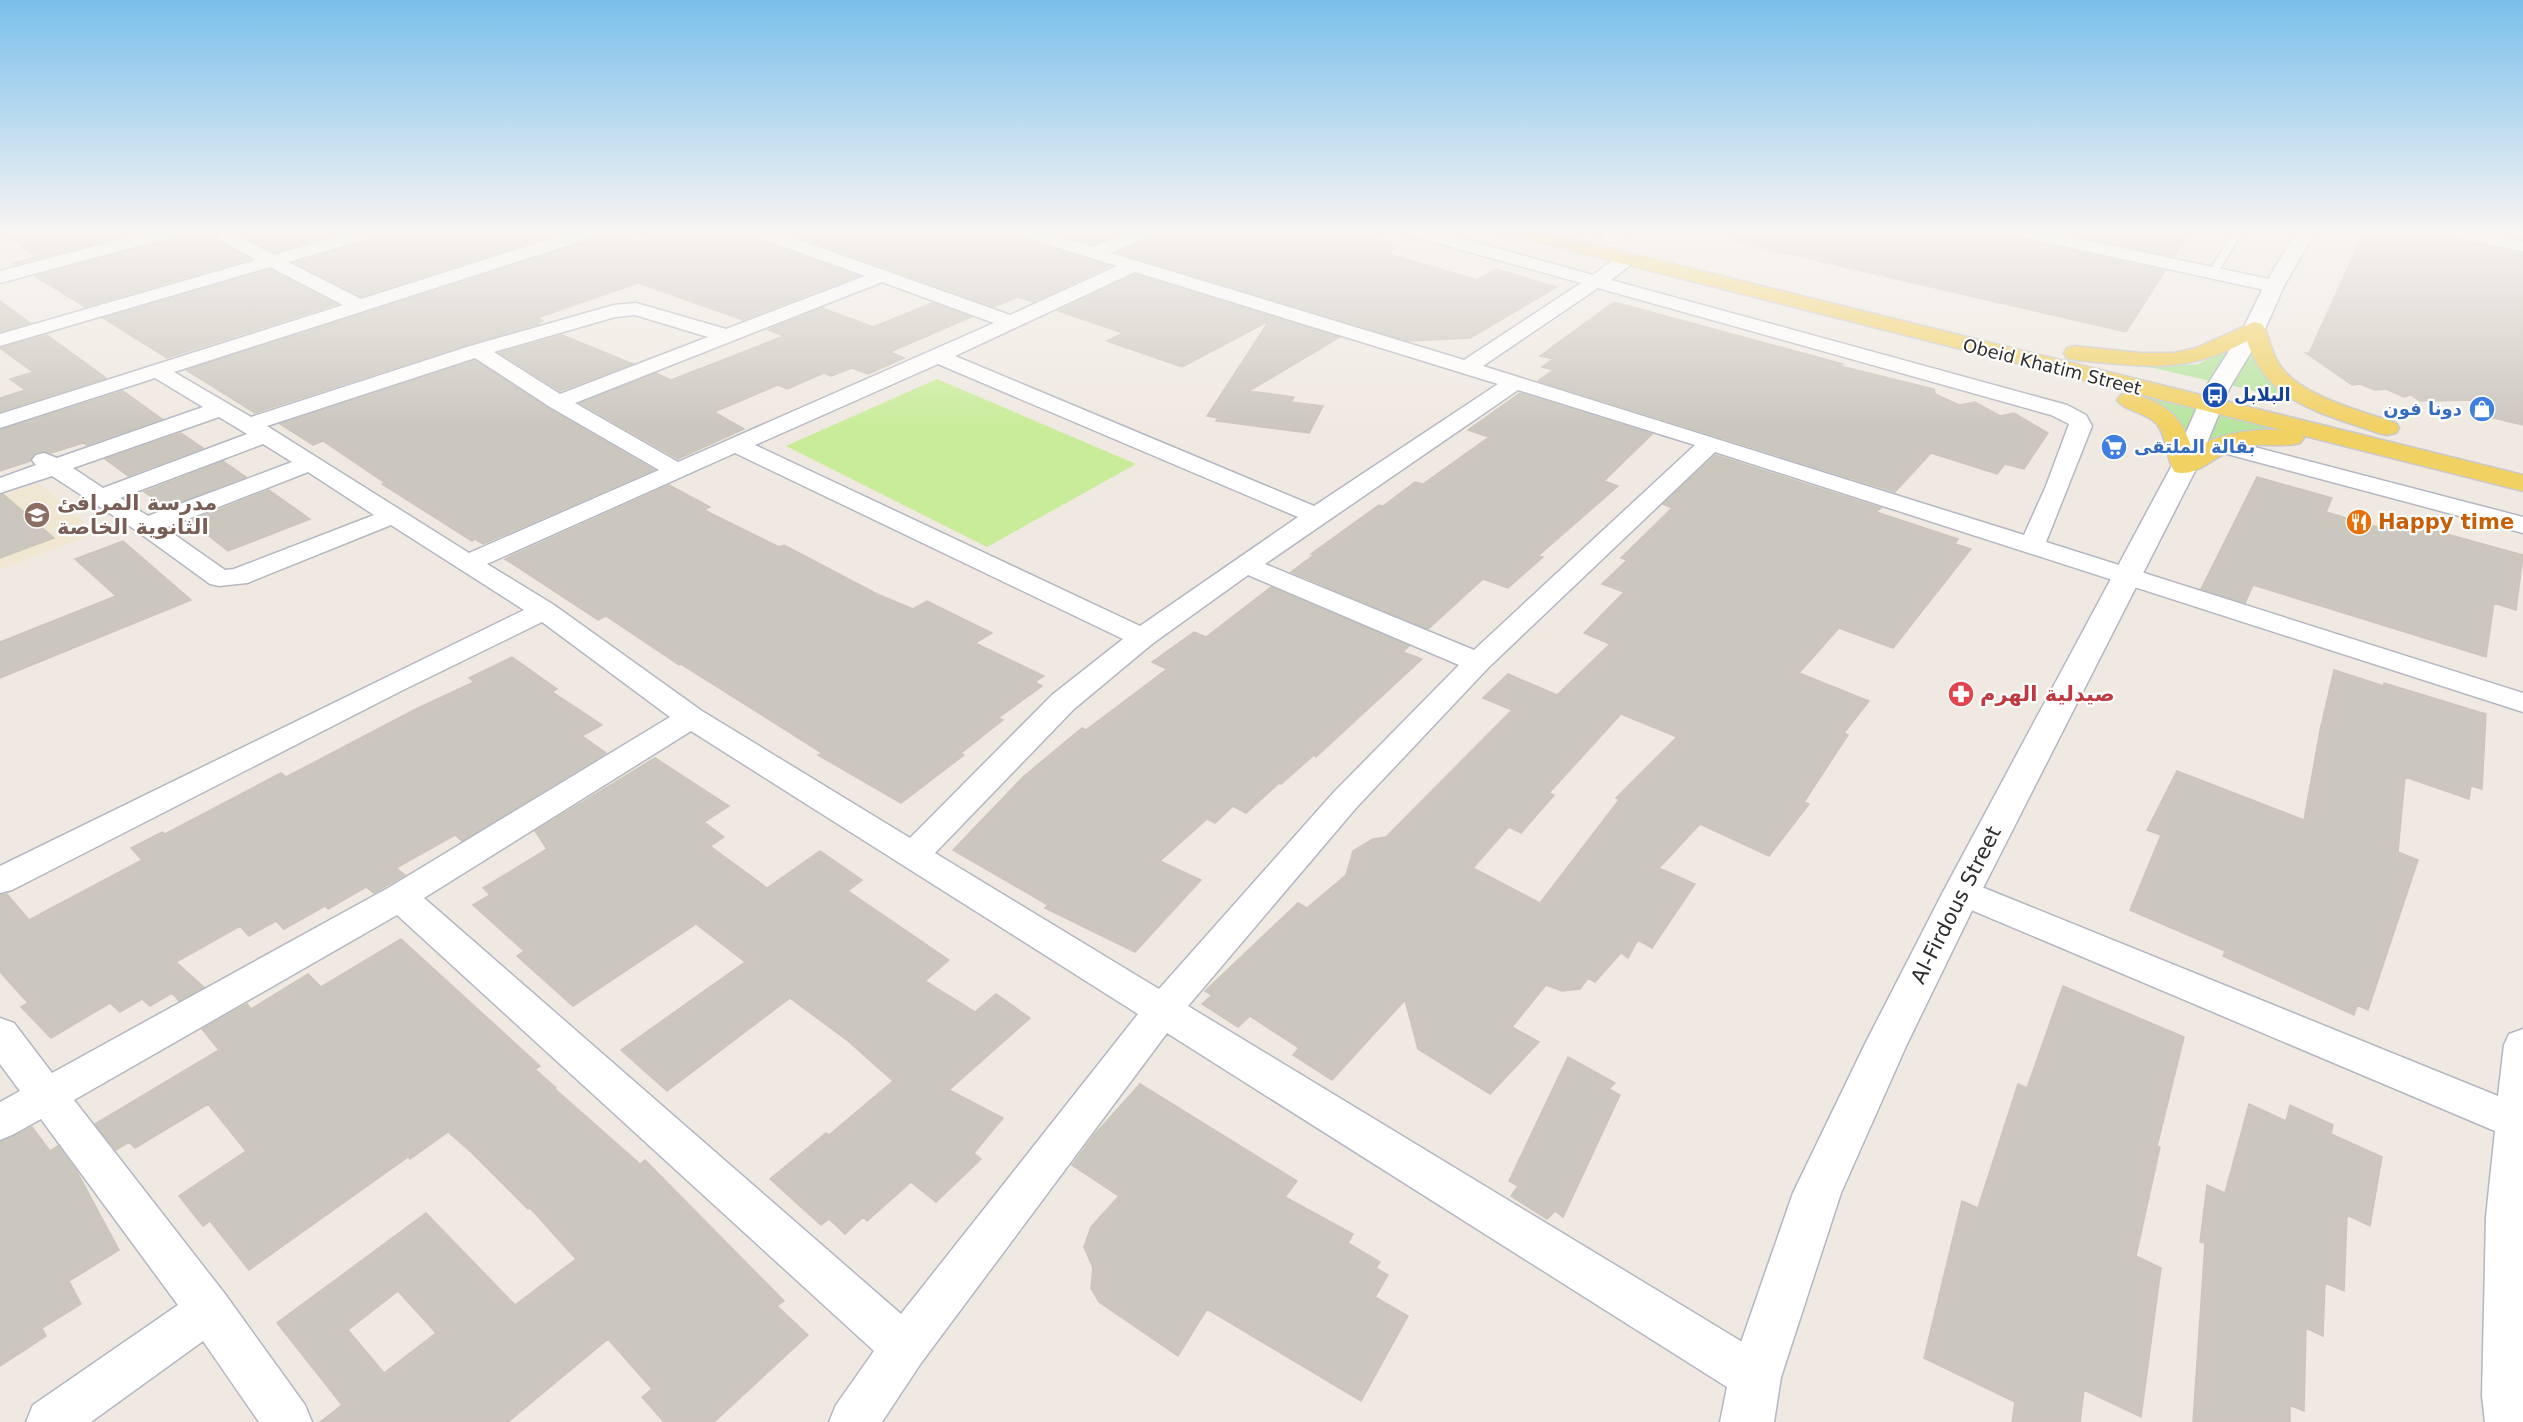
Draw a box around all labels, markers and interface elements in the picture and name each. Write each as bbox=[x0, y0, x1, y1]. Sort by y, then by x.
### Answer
street label: Obeid Khatim Street bbox=[1961, 334, 2143, 399]
bus stop icon: البلابل bbox=[2200, 380, 2230, 410]
place label: البلابل bbox=[2234, 384, 2291, 405]
shop icon: دونا فون bbox=[2467, 394, 2497, 424]
place label: دونا فون bbox=[2383, 398, 2462, 420]
supermarket icon: بقالة الملتقى bbox=[2099, 432, 2129, 462]
place label: بقالة الملتقى bbox=[2134, 436, 2255, 457]
place label: مدرسة المرافئ الثانوية الخاصة bbox=[57, 491, 217, 539]
school or university icon: مدرسة المرافئ الثانوية الخاصة bbox=[22, 500, 52, 530]
restaurant icon: Happy time bbox=[2344, 507, 2374, 537]
place label: Happy time bbox=[2378, 510, 2514, 534]
pharmacy icon: صيدلية الهرم bbox=[1946, 679, 1976, 709]
place label: صيدلية الهرم bbox=[1980, 682, 2115, 706]
street label: Al-Firdous Street bbox=[1906, 822, 2006, 988]

